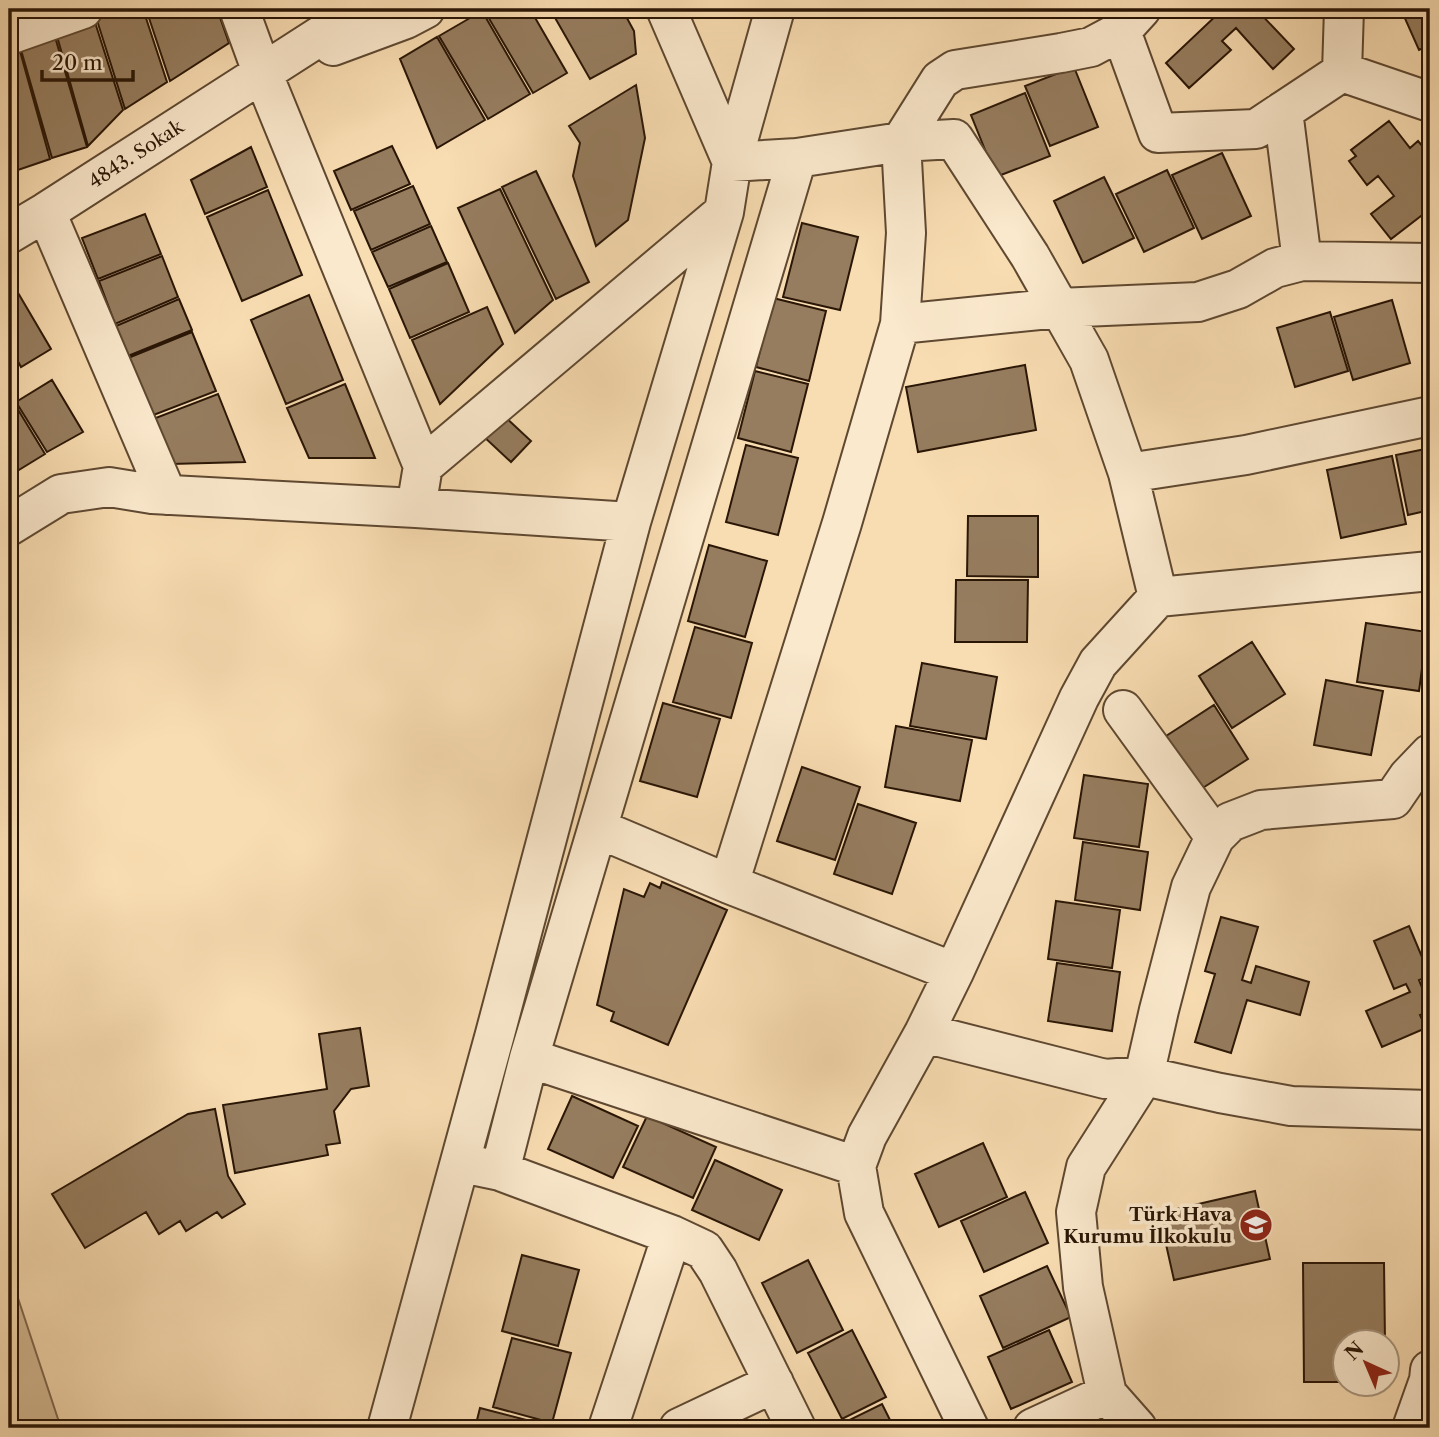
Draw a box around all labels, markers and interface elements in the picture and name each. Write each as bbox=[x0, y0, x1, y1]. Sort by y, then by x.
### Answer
scale bar bbox=[42, 38, 133, 82]
text: 20 m bbox=[52, 50, 103, 75]
street label: 4843. Sokak bbox=[84, 114, 189, 193]
place label: Türk Hava Kurumu İlkokulu bbox=[1063, 1203, 1233, 1248]
school or university icon: Türk Hava Kurumu İlkokulu bbox=[1237, 1206, 1275, 1244]
north arrow bbox=[1330, 1328, 1400, 1398]
text: N bbox=[1341, 1337, 1368, 1365]

